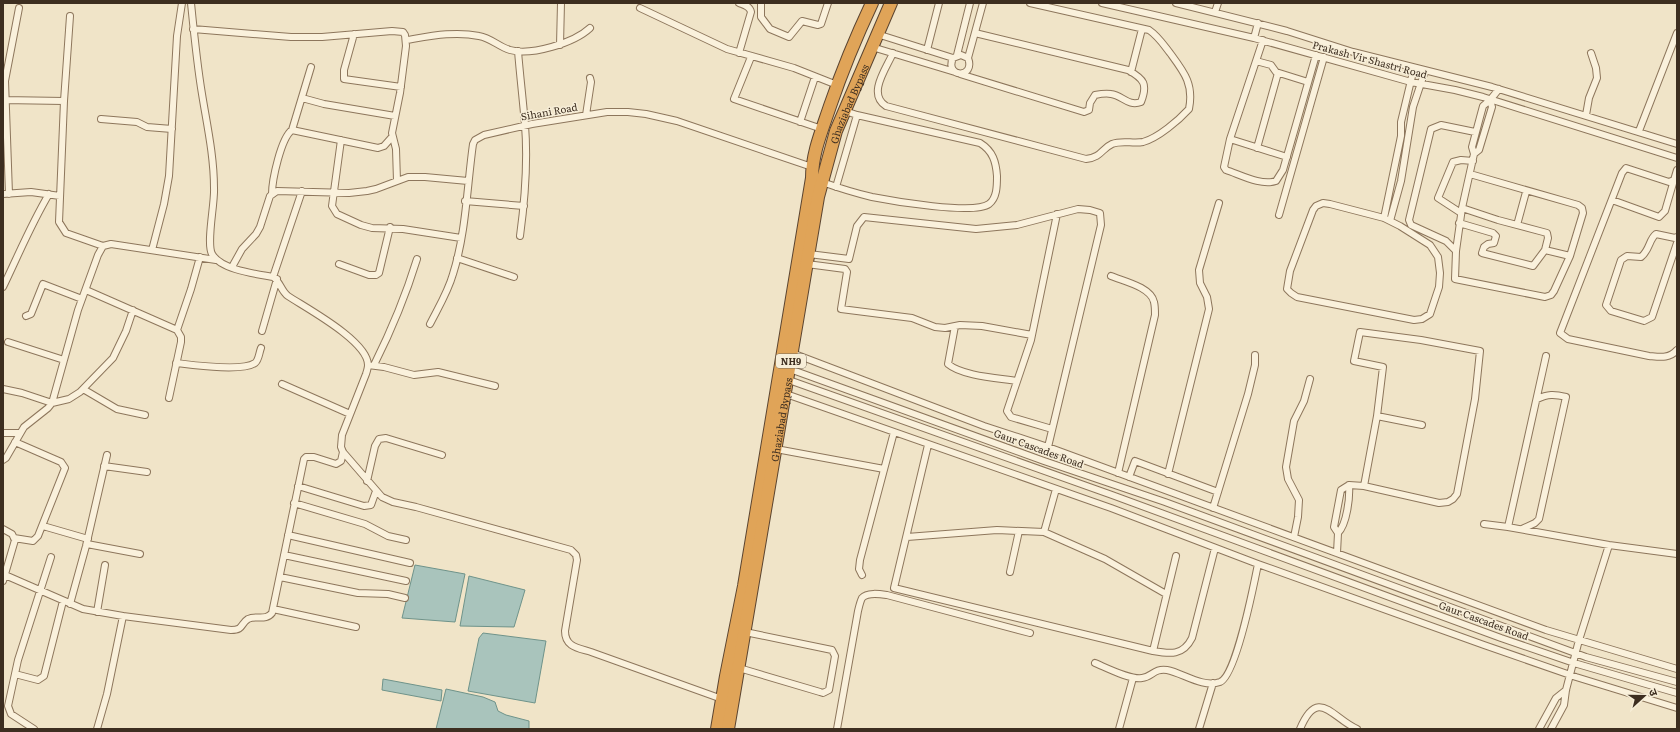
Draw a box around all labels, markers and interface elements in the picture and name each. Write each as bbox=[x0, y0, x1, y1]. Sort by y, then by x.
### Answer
street label: Prakash Vir Shastri Road bbox=[1311, 36, 1429, 82]
street label: Ghaziabad Bypass bbox=[825, 61, 872, 145]
street label: Sihani Road bbox=[519, 99, 579, 123]
road number: NH9 bbox=[776, 354, 806, 368]
street label: Ghaziabad Bypass bbox=[766, 376, 795, 463]
street label: Gaur Cascades Road bbox=[992, 425, 1086, 471]
street label: Gaur Cascades Road bbox=[1437, 597, 1531, 643]
north arrow bbox=[1624, 676, 1664, 716]
text: उ bbox=[1646, 686, 1663, 698]

